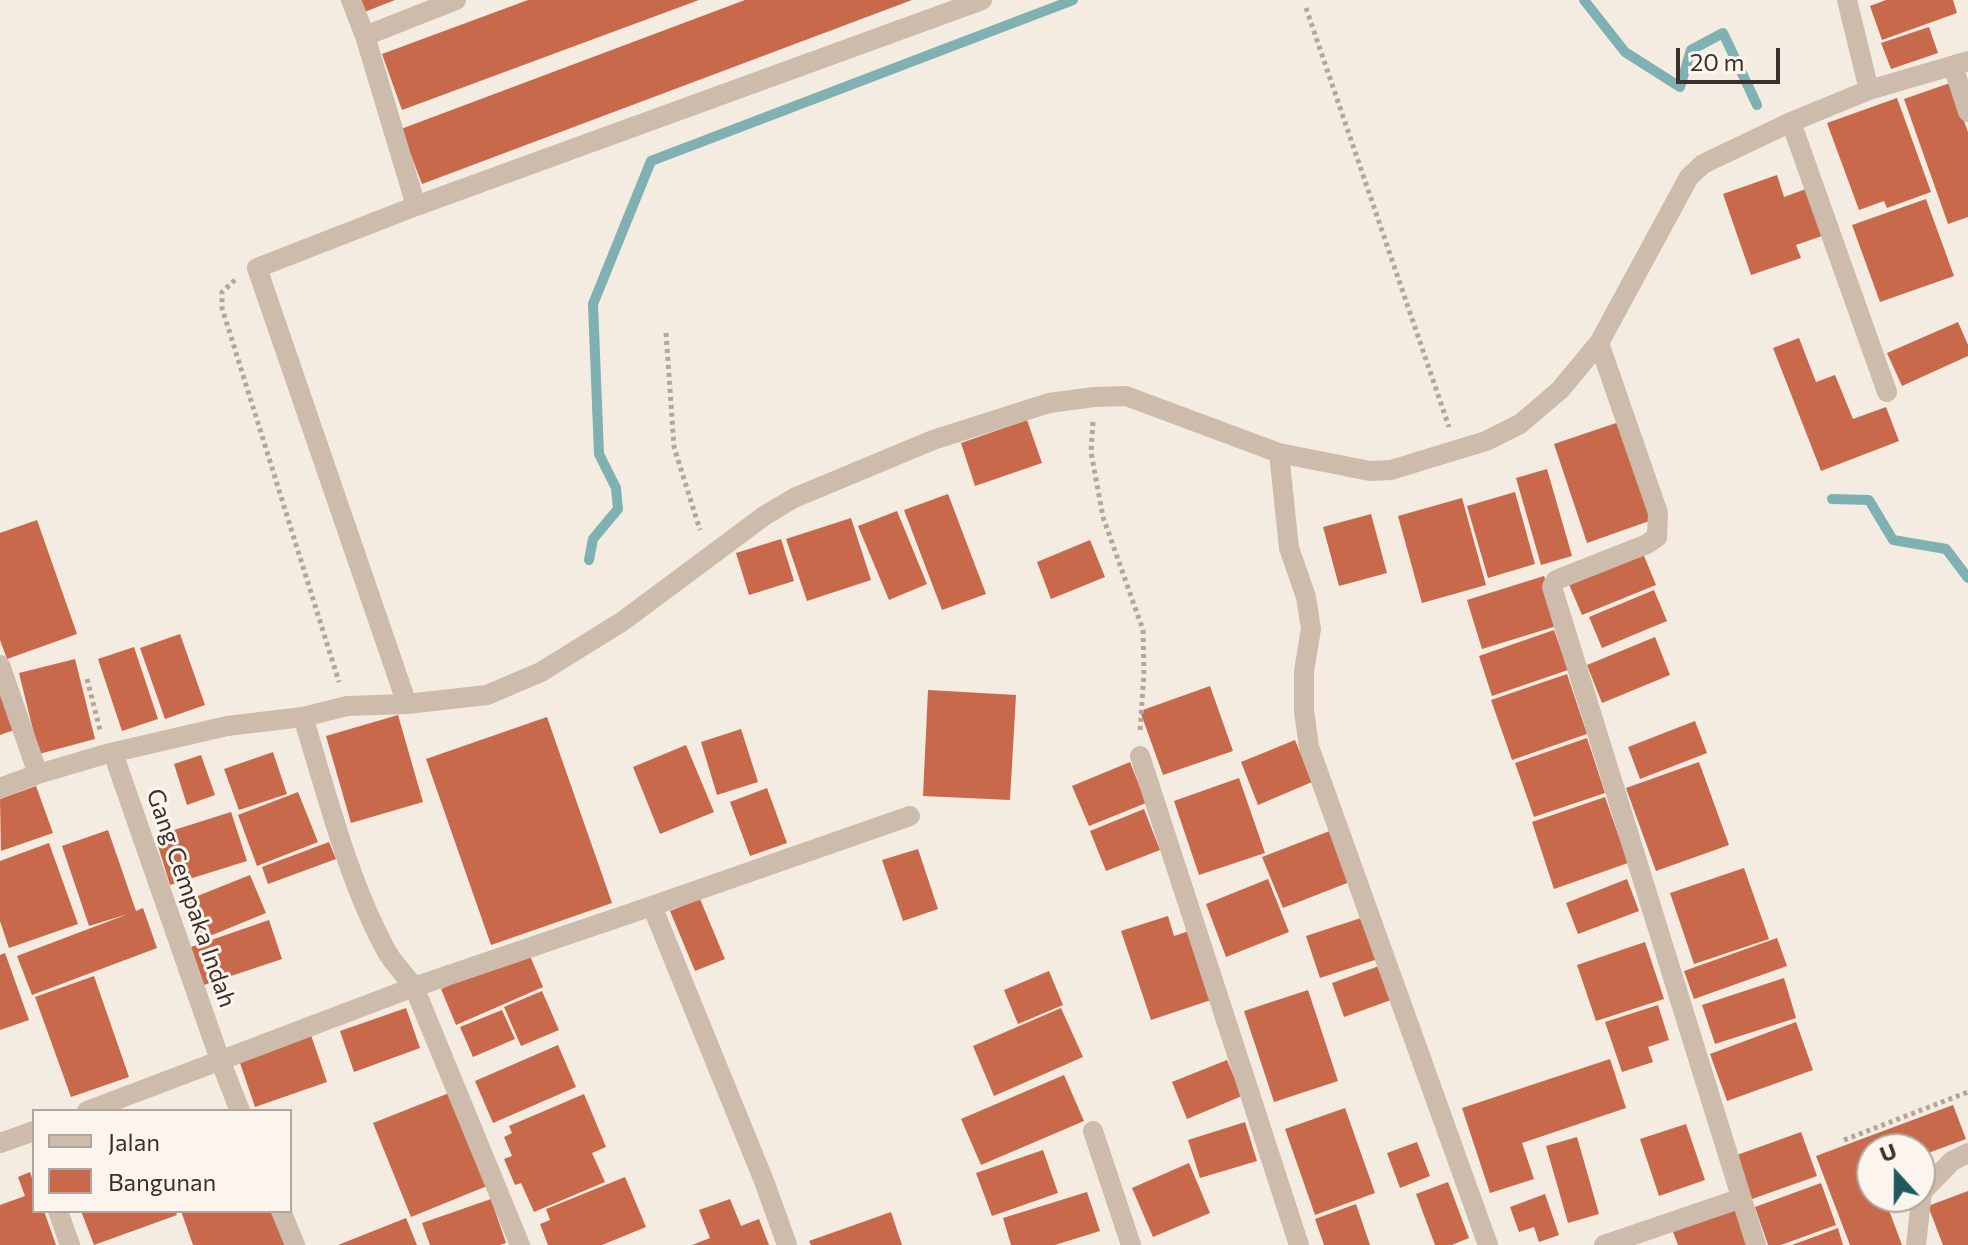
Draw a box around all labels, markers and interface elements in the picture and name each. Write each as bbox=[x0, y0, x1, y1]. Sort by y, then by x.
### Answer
scale bar bbox=[1680, 32, 1784, 82]
text: 20 m bbox=[1690, 47, 1744, 76]
street label: Gang Cempaka Indah bbox=[140, 785, 242, 1011]
legend bbox=[32, 1109, 292, 1213]
text: Jalan bbox=[108, 1127, 160, 1156]
north arrow bbox=[1856, 1133, 1936, 1213]
text: U bbox=[1876, 1137, 1900, 1167]
text: Bangunan bbox=[108, 1167, 216, 1196]

